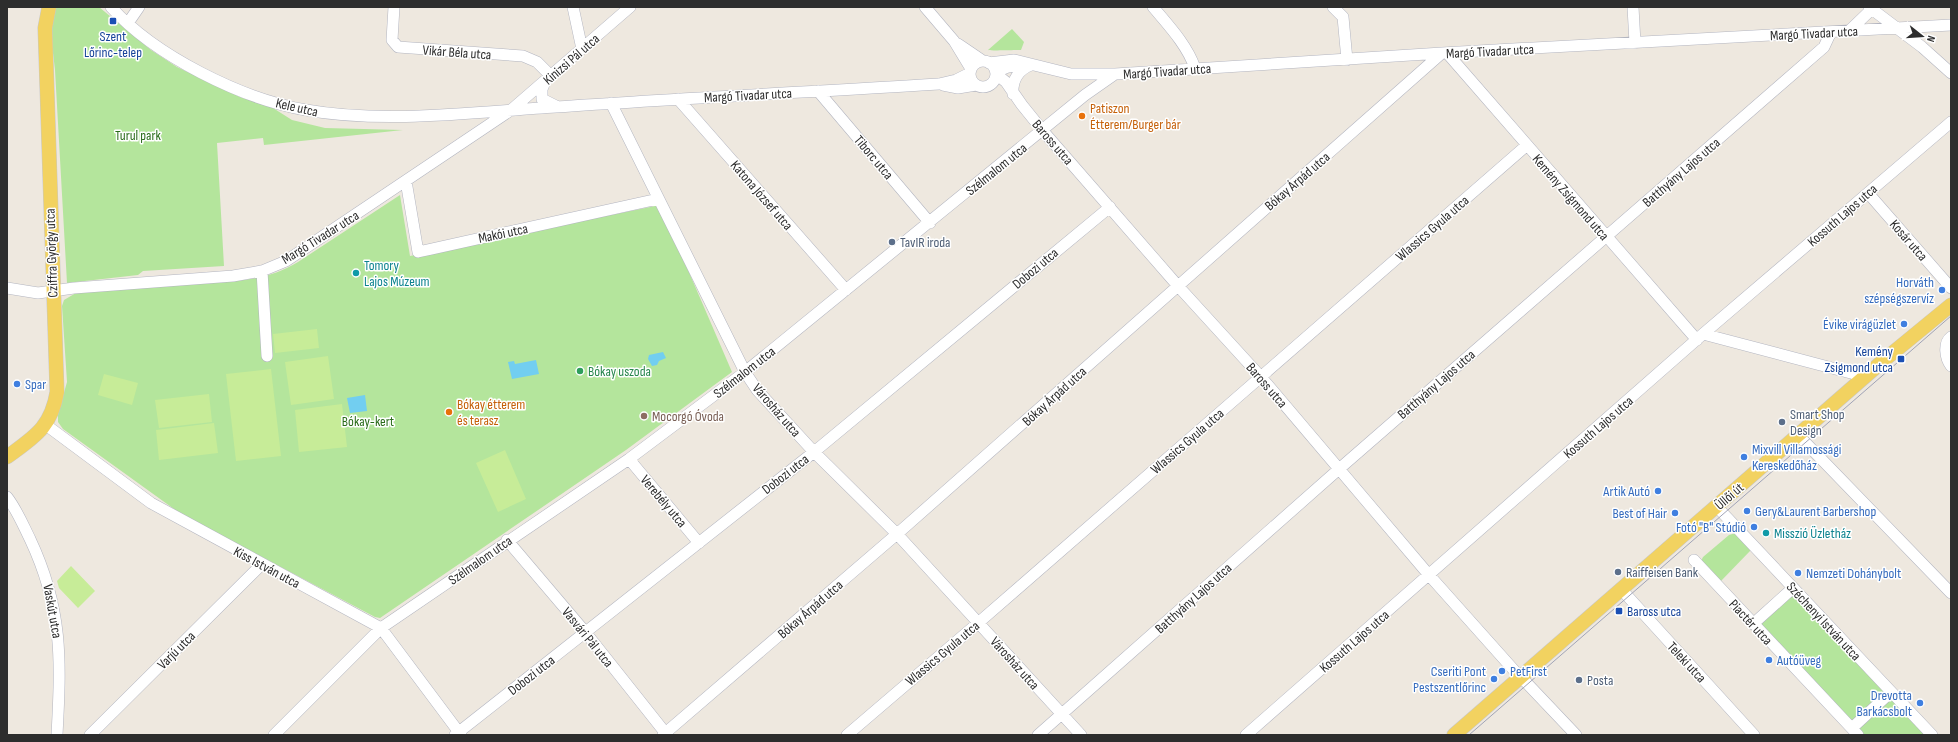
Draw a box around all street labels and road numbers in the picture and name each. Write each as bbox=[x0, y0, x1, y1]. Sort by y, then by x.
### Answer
street label: Margó Tivadar utca bbox=[1770, 23, 1858, 44]
street label: Kinizsi Pál utca bbox=[540, 30, 603, 88]
street label: Margó Tivadar utca bbox=[1446, 41, 1534, 62]
street label: Vikár Béla utca bbox=[422, 42, 492, 63]
street label: Margó Tivadar utca bbox=[1123, 60, 1212, 83]
street label: Margó Tivadar utca bbox=[704, 85, 792, 106]
street label: Kele utca bbox=[274, 94, 320, 121]
street label: Baross utca bbox=[1028, 116, 1077, 168]
street label: Tiborc utca bbox=[850, 132, 897, 183]
street label: Batthyány Lajos utca bbox=[1639, 134, 1724, 211]
street label: Szélmalom utca bbox=[962, 140, 1030, 199]
street label: Bókay Árpád utca bbox=[1261, 149, 1333, 214]
street label: Kemény Zsigmond utca bbox=[1529, 151, 1613, 244]
street label: Katona József utca bbox=[727, 157, 796, 234]
street label: Kossuth Lajos utca bbox=[1804, 180, 1881, 250]
street label: Wlassics Gyula utca bbox=[1392, 192, 1472, 265]
street label: Margó Tivadar utca bbox=[278, 207, 362, 268]
street label: Cziffra György utca bbox=[41, 208, 62, 298]
street label: Kosár utca bbox=[1886, 216, 1931, 265]
street label: Makói utca bbox=[477, 220, 529, 247]
street label: Dobozi utca bbox=[1009, 244, 1062, 293]
street label: Szélmalom utca bbox=[710, 343, 779, 402]
street label: Batthyány Lajos utca bbox=[1394, 346, 1479, 423]
street label: Baross utca bbox=[1242, 359, 1291, 411]
street label: Bókay Árpád utca bbox=[1019, 363, 1090, 430]
street label: Városház utca bbox=[749, 380, 804, 441]
street label: Kossuth Lajos utca bbox=[1560, 392, 1637, 462]
street label: Wlassics Gyula utca bbox=[1147, 405, 1227, 478]
street label: Dobozi utca bbox=[758, 451, 812, 498]
street label: Verebély utca bbox=[637, 472, 691, 531]
street label: Üllői út bbox=[1711, 479, 1747, 514]
street label: Szélmalom utca bbox=[445, 532, 515, 589]
street label: Kiss István utca bbox=[231, 543, 303, 592]
street label: Batthyány Lajos utca bbox=[1152, 560, 1235, 637]
street label: Bókay Árpád utca bbox=[774, 577, 846, 642]
street label: Széchenyi István utca bbox=[1783, 578, 1865, 664]
street label: Vaskút utca bbox=[39, 583, 66, 640]
street label: Piactér utca bbox=[1725, 596, 1776, 649]
street label: Vasvári Pál utca bbox=[558, 604, 617, 671]
street label: Kossuth Lajos utca bbox=[1316, 606, 1393, 676]
street label: Wlassics Gyula utca bbox=[902, 617, 983, 689]
street label: Varjú utca bbox=[154, 628, 199, 673]
street label: Városház utca bbox=[986, 633, 1043, 693]
street label: Teleki utca bbox=[1663, 638, 1710, 686]
street label: Dobozi utca bbox=[504, 652, 558, 699]

